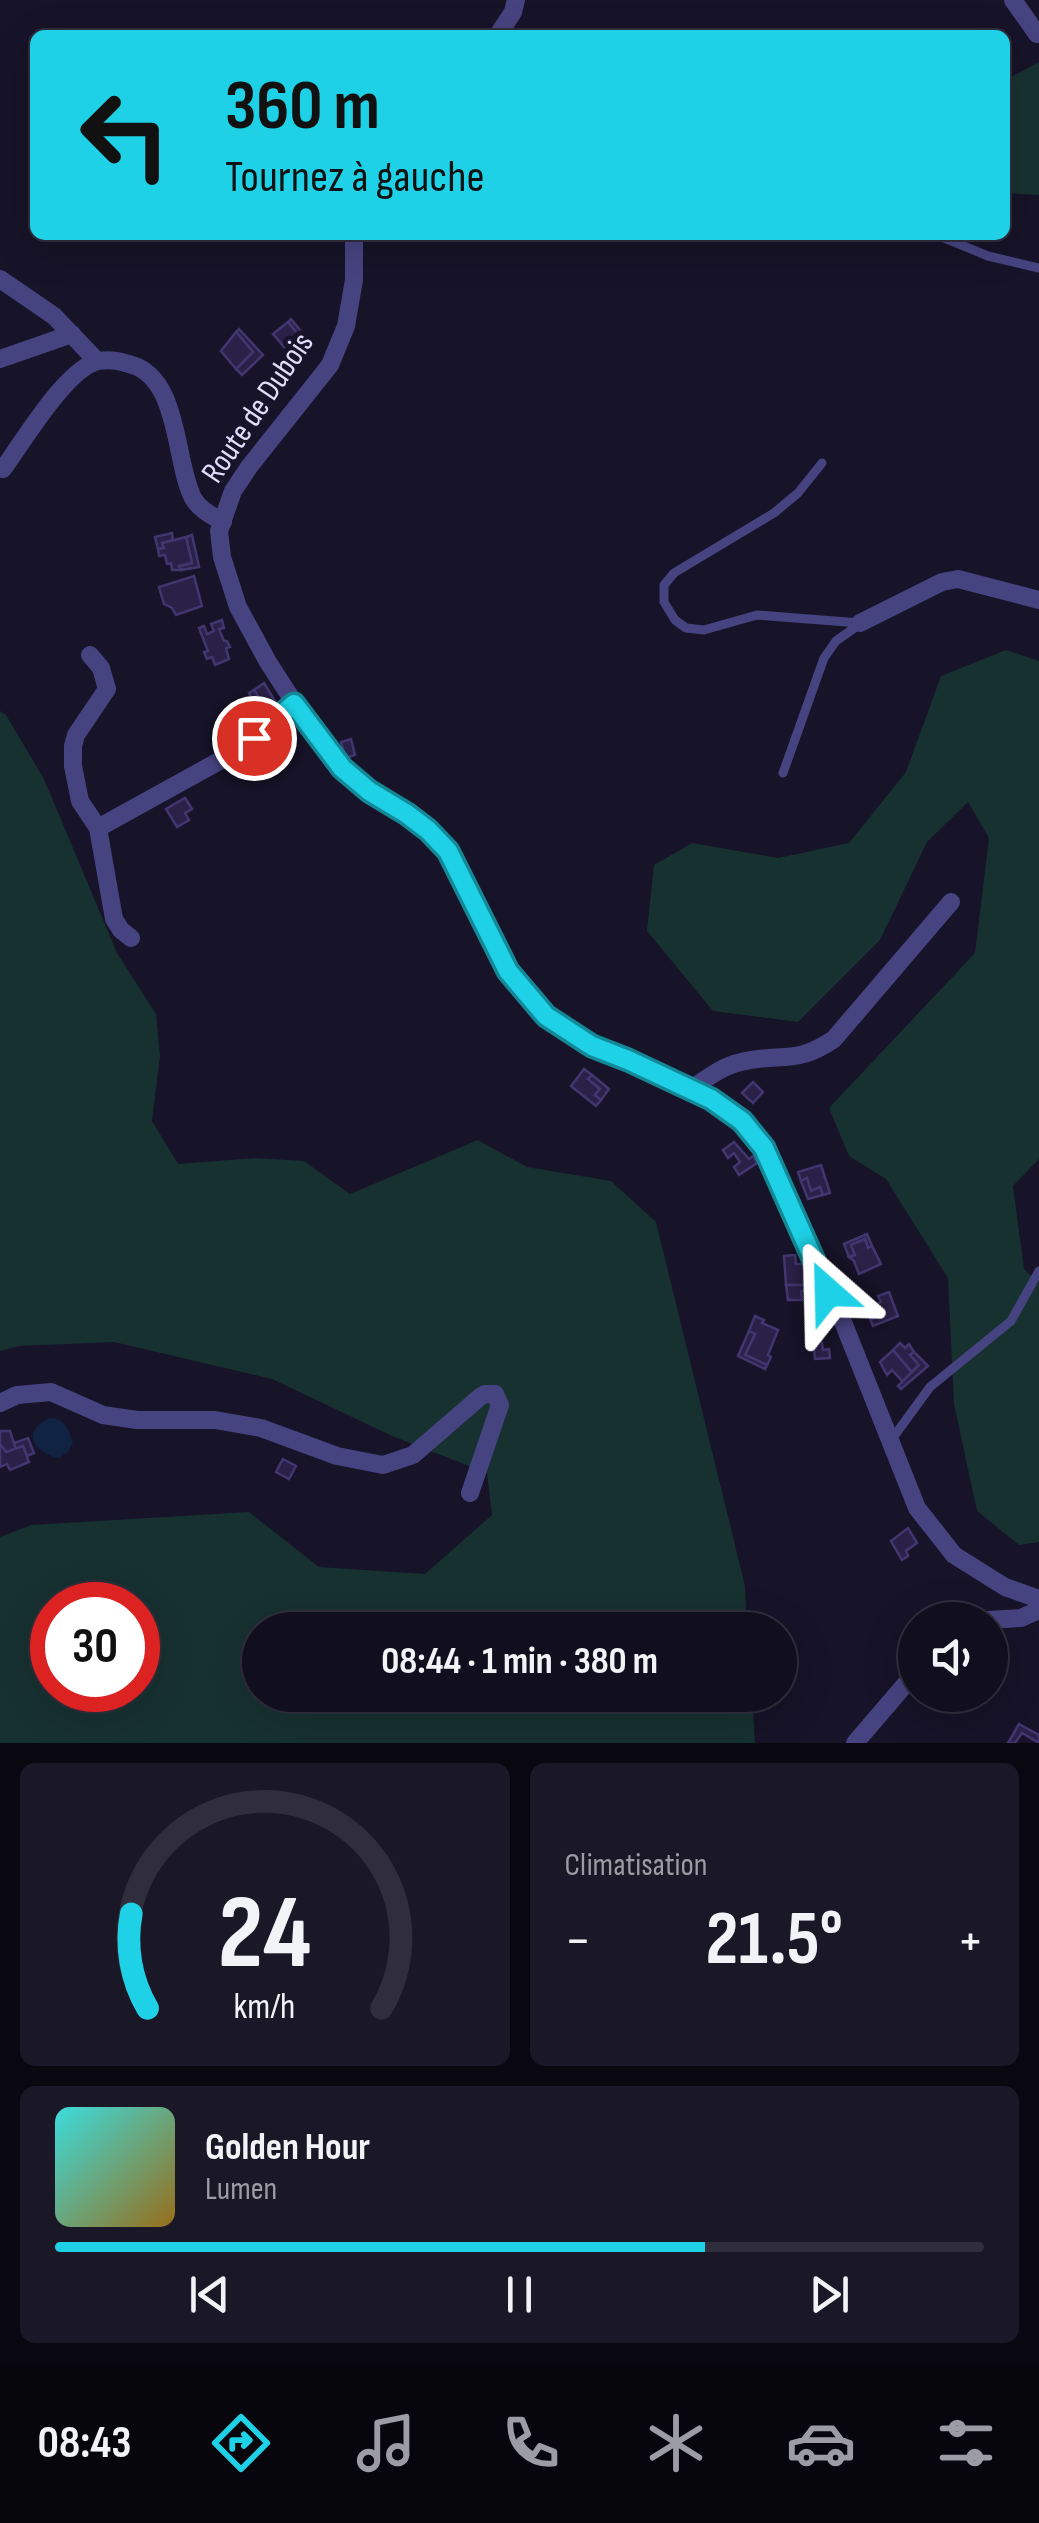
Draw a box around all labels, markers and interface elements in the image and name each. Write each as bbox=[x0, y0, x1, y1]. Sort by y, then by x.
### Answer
text: 360 m bbox=[225, 65, 380, 149]
icon: left bbox=[60, 70, 190, 200]
text: Tournez à gauche bbox=[225, 150, 485, 205]
street label: Route de Dubois bbox=[193, 325, 323, 491]
pin bbox=[212, 696, 297, 781]
icon: arrive bbox=[227, 711, 282, 766]
position arrow bbox=[776, 1240, 880, 1344]
speed limit sign: 30 bbox=[30, 1582, 160, 1712]
map controls bbox=[898, 1602, 1008, 1712]
button: sound bbox=[898, 1602, 1008, 1712]
text: 08:44 · 1 min · 380 m bbox=[381, 1639, 658, 1684]
text: Climatisation bbox=[565, 1846, 708, 1885]
text: 24 bbox=[218, 1872, 312, 1997]
text: 21.5° bbox=[705, 1895, 843, 1986]
text: − bbox=[565, 1908, 591, 1975]
text: + bbox=[957, 1908, 984, 1975]
text: km/h bbox=[234, 1986, 296, 2029]
text: Golden Hour bbox=[205, 2125, 370, 2170]
text: Lumen bbox=[205, 2170, 277, 2209]
icon: previous bbox=[182, 2267, 237, 2322]
icon: pause bbox=[492, 2267, 547, 2322]
icon: next bbox=[802, 2267, 857, 2322]
icon: directions bbox=[206, 2408, 276, 2478]
icon: music bbox=[351, 2408, 421, 2478]
icon: phone bbox=[496, 2408, 566, 2478]
icon: climate bbox=[641, 2408, 711, 2478]
icon: car bbox=[786, 2408, 856, 2478]
icon: filters bbox=[931, 2408, 1001, 2478]
text: 08:43 bbox=[38, 2416, 131, 2471]

